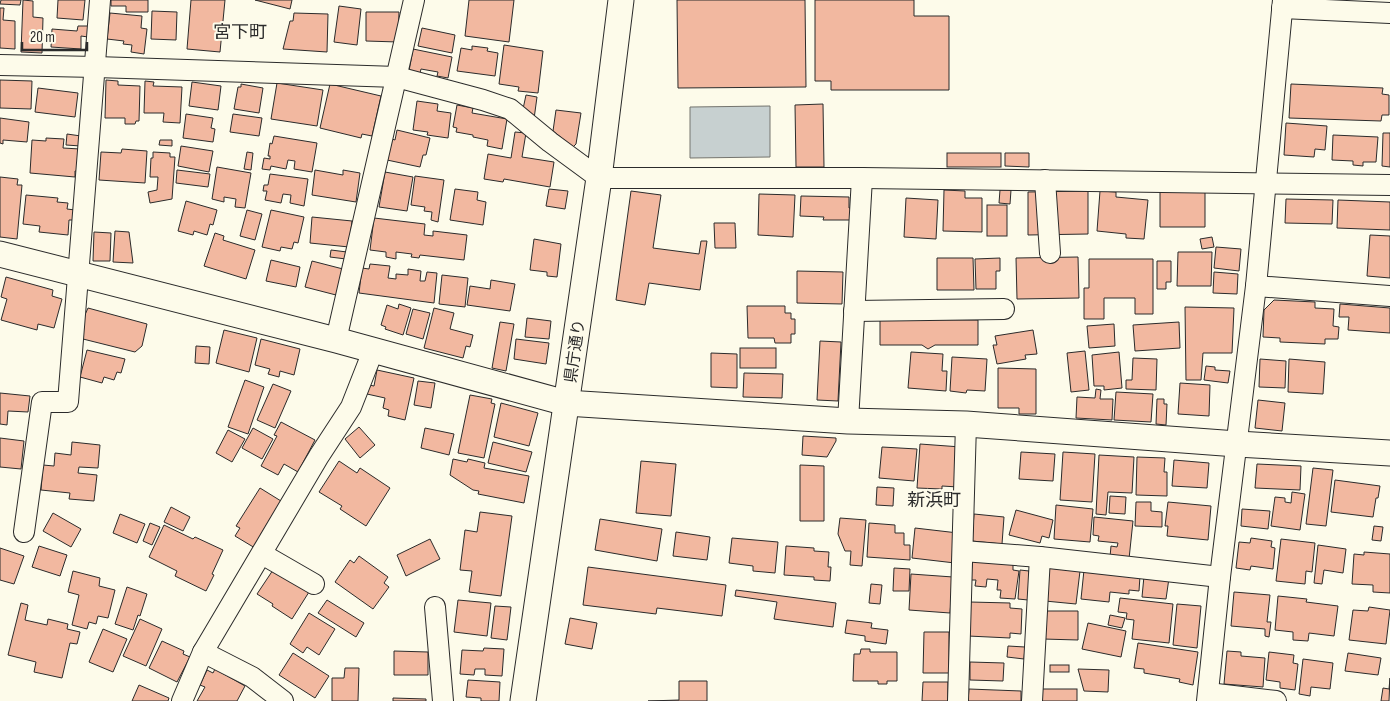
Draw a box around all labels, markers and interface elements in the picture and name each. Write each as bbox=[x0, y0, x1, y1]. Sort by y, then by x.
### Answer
scale bar bbox=[22, 20, 88, 52]
district label: 宮下町 bbox=[213, 22, 267, 43]
text: 20 m bbox=[30, 28, 55, 47]
street label: 県庁通り bbox=[562, 318, 589, 384]
district label: 新浜町 bbox=[907, 490, 961, 511]

